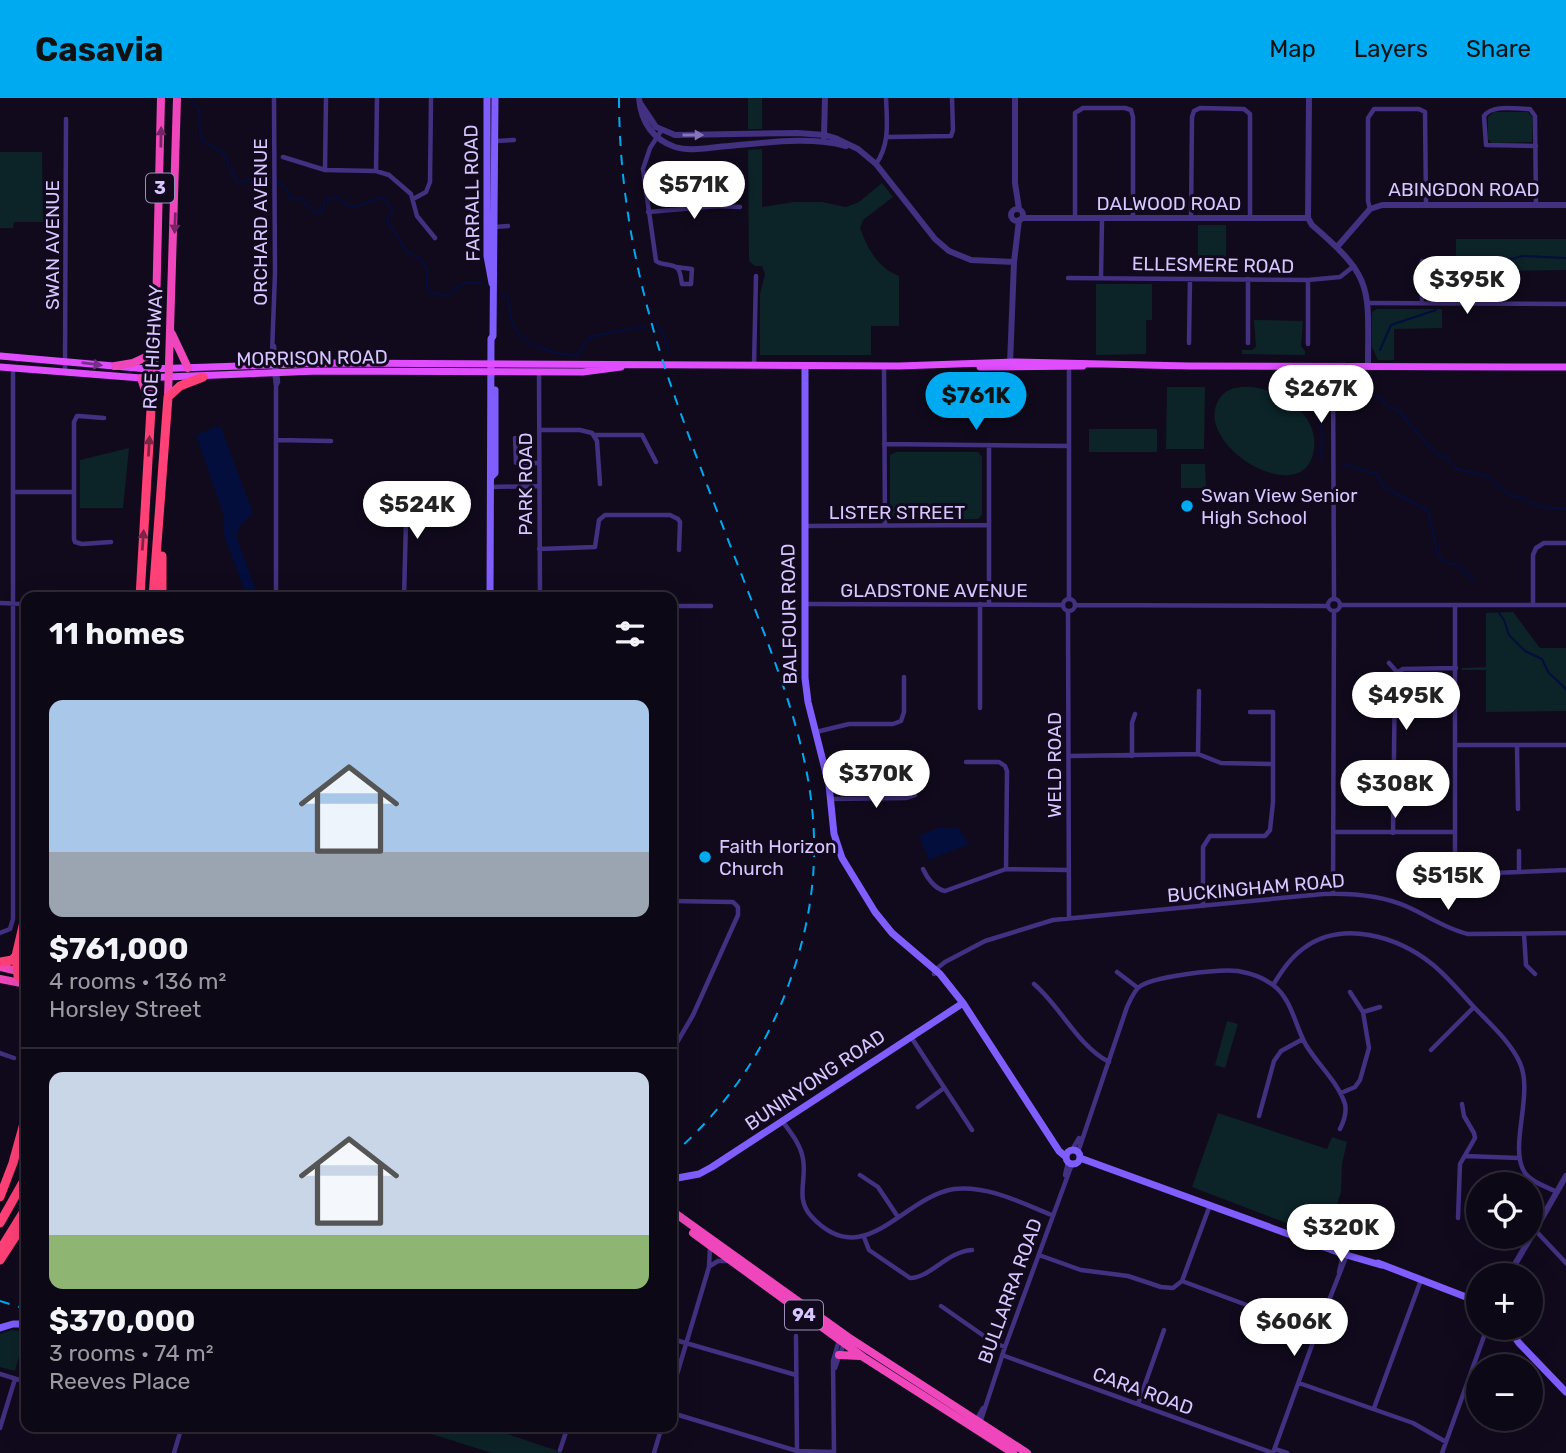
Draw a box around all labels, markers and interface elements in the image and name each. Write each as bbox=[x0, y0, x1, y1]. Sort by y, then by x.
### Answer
text: Casavia bbox=[35, 30, 163, 69]
text: Map bbox=[1269, 35, 1316, 63]
text: Layers bbox=[1354, 35, 1428, 63]
text: Share bbox=[1466, 35, 1531, 63]
street label: FARRALL ROAD bbox=[459, 124, 485, 262]
one-way arrow bbox=[155, 125, 167, 147]
one-way arrow bbox=[682, 129, 704, 141]
street label: ORCHARD AVENUE bbox=[249, 138, 272, 306]
pin: $571K bbox=[645, 162, 743, 221]
text: $571K bbox=[659, 170, 729, 198]
road number: 3 bbox=[146, 174, 174, 202]
street label: ABINGDON ROAD bbox=[1388, 178, 1540, 201]
street label: SWAN AVENUE bbox=[41, 180, 64, 310]
street label: DALWOOD ROAD bbox=[1097, 192, 1241, 215]
one-way arrow bbox=[169, 212, 181, 234]
street label: ELLESMERE ROAD bbox=[1132, 252, 1294, 278]
pin: $395K bbox=[1418, 256, 1516, 316]
text: $395K bbox=[1429, 265, 1505, 293]
street label: ROE HIGHWAY bbox=[138, 284, 168, 410]
street label: MORRISON ROAD bbox=[236, 345, 388, 371]
one-way arrow bbox=[82, 358, 104, 369]
pin: $267K bbox=[1272, 366, 1370, 425]
pin: $761K bbox=[927, 372, 1025, 432]
text: $267K bbox=[1285, 374, 1357, 402]
text: $761K bbox=[941, 381, 1011, 409]
street label: PARK ROAD bbox=[514, 432, 537, 536]
one-way arrow bbox=[144, 435, 155, 457]
pin: $524K bbox=[368, 482, 466, 541]
place label: Swan View Senior High School bbox=[1201, 484, 1358, 529]
text: $524K bbox=[379, 490, 455, 518]
marker: Swan View Senior High School bbox=[1179, 498, 1195, 514]
street label: LISTER STREET bbox=[829, 501, 965, 524]
one-way arrow bbox=[138, 528, 149, 550]
street label: BALFOUR ROAD bbox=[776, 543, 802, 685]
street label: GLADSTONE AVENUE bbox=[840, 579, 1028, 602]
icon: filters bbox=[611, 615, 649, 653]
text: 11 homes bbox=[49, 616, 185, 652]
pin: $495K bbox=[1357, 672, 1455, 732]
text: $495K bbox=[1368, 681, 1444, 709]
street label: WELD ROAD bbox=[1043, 712, 1066, 818]
icon: home bbox=[286, 746, 412, 872]
pin: $370K bbox=[827, 750, 925, 810]
text: $370K bbox=[839, 759, 913, 787]
pin: $308K bbox=[1346, 760, 1444, 820]
text: $308K bbox=[1357, 769, 1433, 797]
place label: Faith Horizon Church bbox=[719, 835, 837, 880]
marker: Faith Horizon Church bbox=[697, 849, 713, 865]
pin: $515K bbox=[1399, 852, 1497, 912]
text: $515K bbox=[1412, 861, 1484, 889]
street label: BUCKINGHAM ROAD bbox=[1166, 869, 1346, 907]
text: $761,000 bbox=[49, 931, 189, 967]
text: 4 rooms · 136 m² bbox=[49, 967, 226, 995]
text: Horsley Street bbox=[49, 995, 201, 1023]
street label: BUNINYONG ROAD bbox=[741, 1025, 889, 1135]
icon: home bbox=[286, 1118, 412, 1244]
map controls bbox=[1466, 1172, 1543, 1431]
button: locate bbox=[1466, 1172, 1543, 1249]
pin: $320K bbox=[1292, 1204, 1390, 1264]
text: $320K bbox=[1303, 1213, 1379, 1241]
street label: BULLARRA ROAD bbox=[973, 1215, 1047, 1367]
button: + bbox=[1466, 1263, 1543, 1340]
pin: $606K bbox=[1245, 1298, 1343, 1358]
road number: 94 bbox=[785, 1300, 823, 1330]
text: $370,000 bbox=[49, 1303, 196, 1339]
text: $606K bbox=[1256, 1307, 1332, 1335]
text: 3 rooms · 74 m² bbox=[49, 1339, 214, 1367]
button: − bbox=[1466, 1354, 1543, 1431]
street label: CARA ROAD bbox=[1090, 1362, 1196, 1420]
text: Reeves Place bbox=[49, 1367, 190, 1395]

